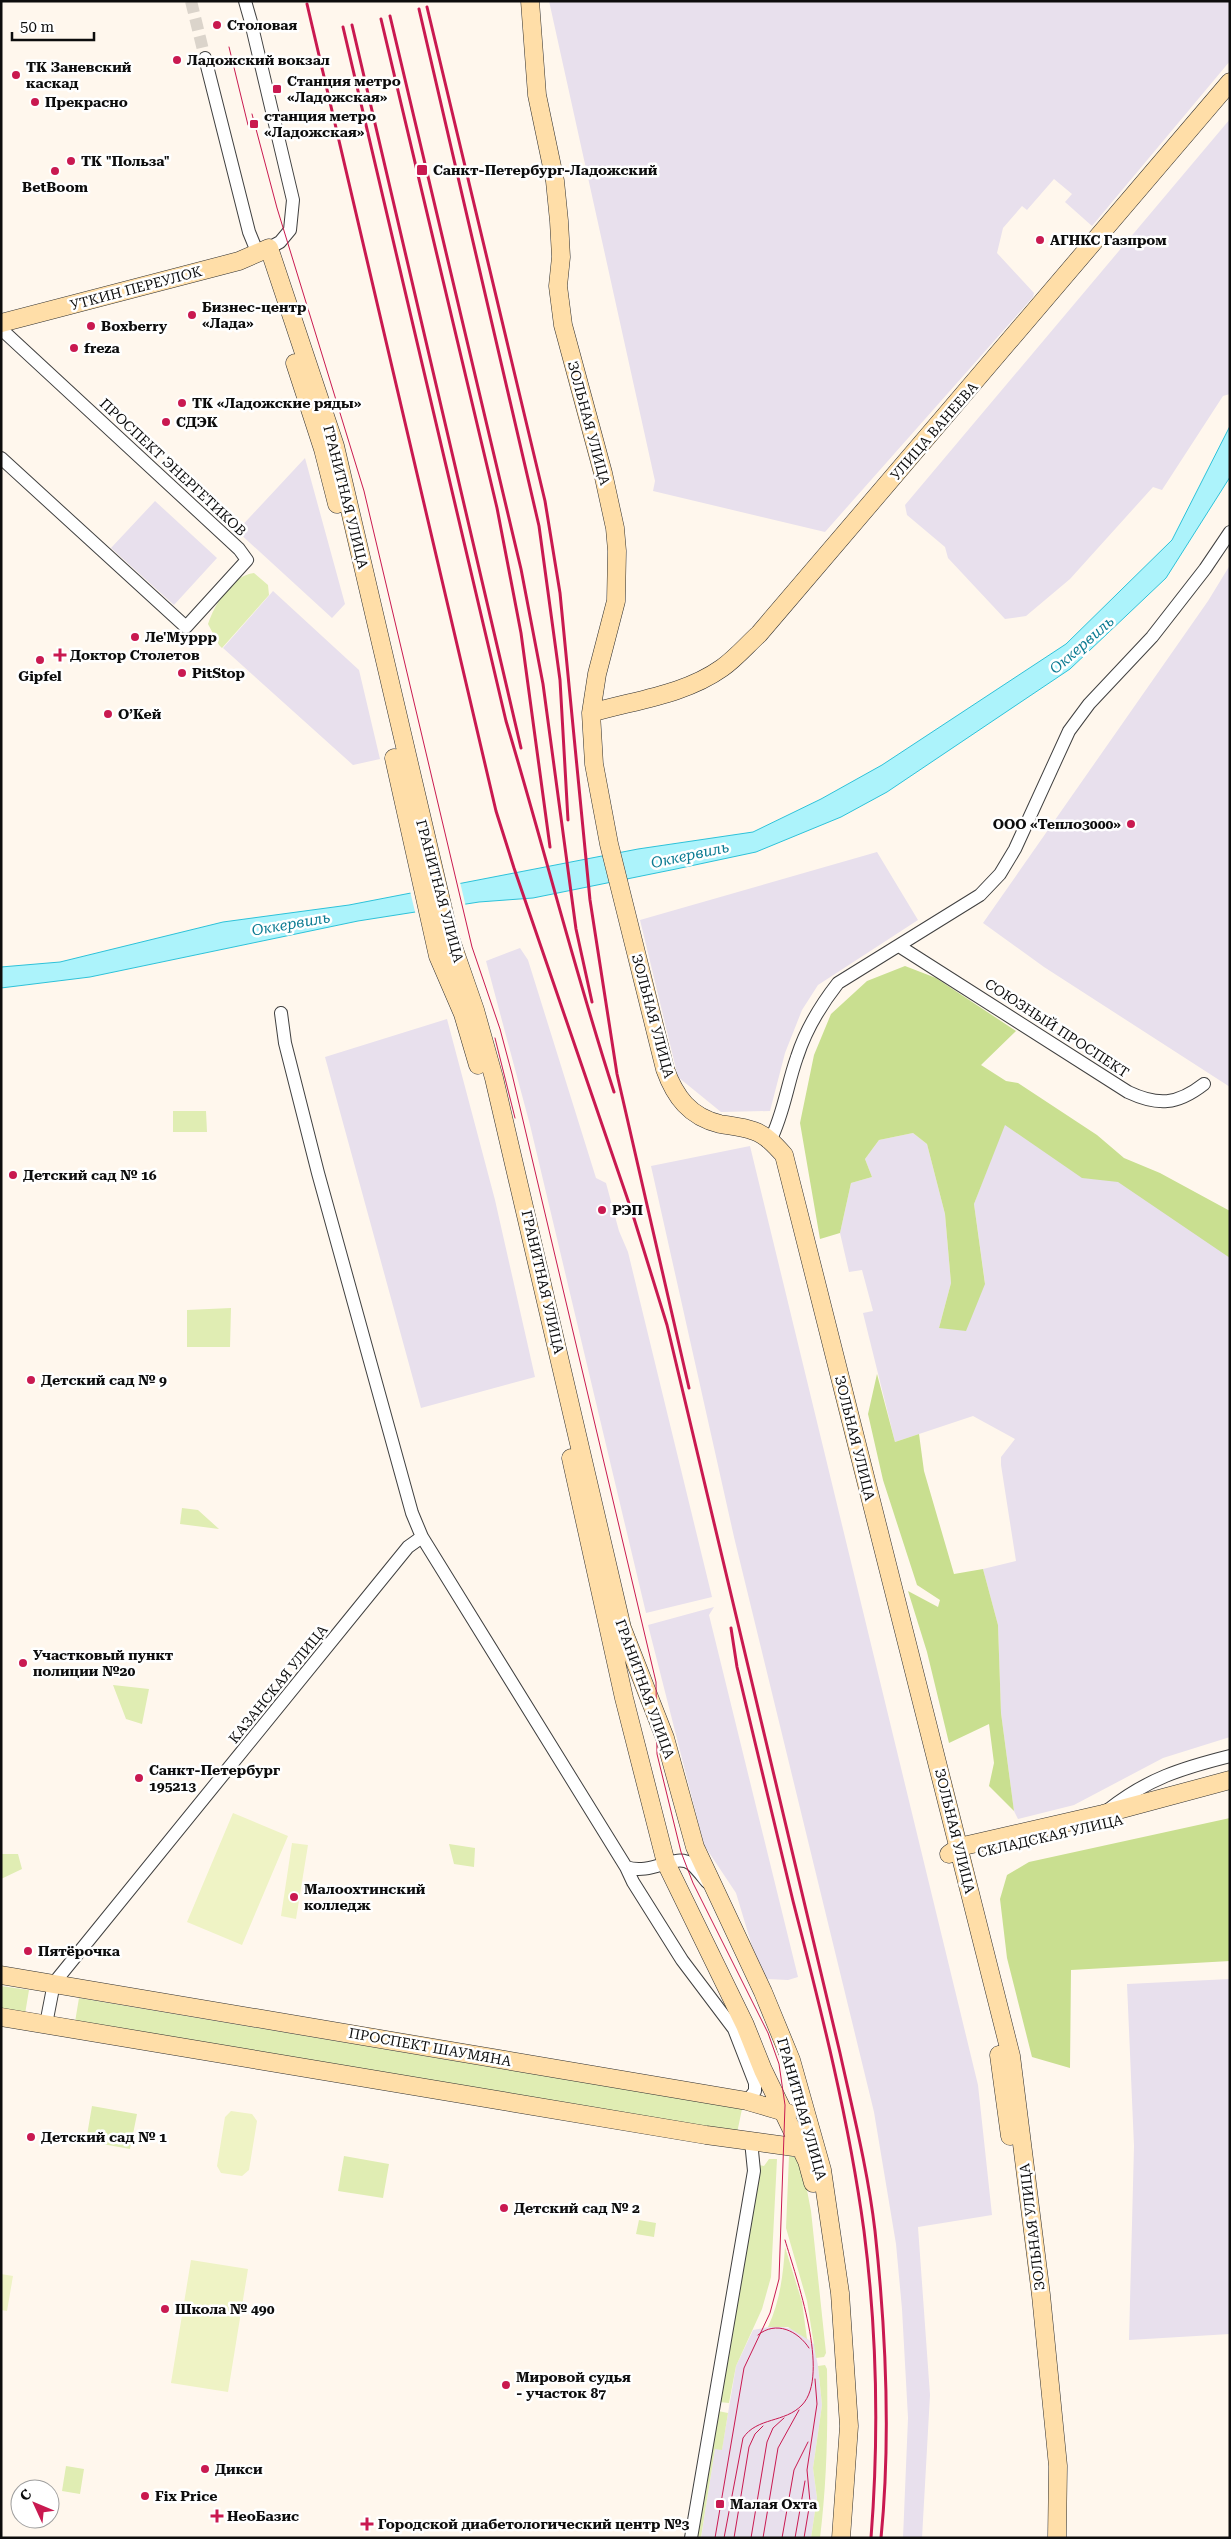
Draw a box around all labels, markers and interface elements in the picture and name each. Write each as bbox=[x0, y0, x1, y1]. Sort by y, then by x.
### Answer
scale bar bbox=[12, 10, 95, 42]
place label: Столовая bbox=[227, 17, 298, 33]
text: 50 m bbox=[20, 18, 55, 36]
marker: Столовая bbox=[211, 19, 223, 31]
place label: Ладожский вокзал bbox=[187, 52, 330, 68]
marker: Ладожский вокзал bbox=[171, 54, 183, 66]
place label: ТК Заневский каскад bbox=[26, 59, 132, 91]
marker: ТК Заневский каскад bbox=[10, 69, 22, 81]
place label: Станция метро «Ладожская» bbox=[287, 73, 401, 105]
marker: Станция метро «Ладожская» bbox=[271, 83, 283, 95]
place label: Прекрасно bbox=[45, 94, 128, 110]
marker: Прекрасно bbox=[29, 96, 41, 108]
place label: станция метро «Ладожская» bbox=[264, 108, 376, 140]
marker: станция метро «Ладожская» bbox=[248, 118, 260, 130]
place label: ТК "Польза" bbox=[81, 153, 170, 169]
marker: ТК "Польза" bbox=[65, 155, 77, 167]
place label: Санкт-Петербург-Ладожский bbox=[433, 162, 658, 178]
marker: Санкт-Петербург-Ладожский bbox=[415, 163, 429, 177]
marker: BetBoom bbox=[49, 165, 61, 177]
place label: BetBoom bbox=[22, 179, 88, 195]
place label: АГНКС Газпром bbox=[1050, 232, 1167, 248]
marker: АГНКС Газпром bbox=[1034, 234, 1046, 246]
street label: УТКИН ПЕРЕУЛОК bbox=[68, 263, 204, 313]
place label: Бизнес-центр «Лада» bbox=[202, 299, 306, 331]
marker: Бизнес-центр «Лада» bbox=[186, 309, 198, 321]
place label: Boxberry bbox=[101, 318, 168, 334]
marker: Boxberry bbox=[85, 320, 97, 332]
place label: freza bbox=[84, 340, 121, 356]
marker: freza bbox=[68, 342, 80, 354]
street label: ЗОЛЬНАЯ УЛИЦА bbox=[565, 359, 613, 487]
street label: УЛИЦА ВАНЕЕВА bbox=[887, 379, 981, 483]
street label: ПРОСПЕКТ ЭНЕРГЕТИКОВ bbox=[97, 395, 249, 539]
place label: ТК «Ладожские ряды» bbox=[192, 395, 362, 411]
marker: ТК «Ладожские ряды» bbox=[176, 397, 188, 409]
place label: СДЭК bbox=[176, 414, 218, 430]
marker: СДЭК bbox=[160, 416, 172, 428]
street label: ГРАНИТНАЯ УЛИЦА bbox=[320, 424, 372, 571]
water label: Оккервиль bbox=[1046, 612, 1118, 678]
place label: Ле'Муррр bbox=[145, 629, 217, 645]
marker: Ле'Муррр bbox=[129, 631, 141, 643]
place label: Доктор Столетов bbox=[70, 647, 200, 663]
marker: Доктор Столетов bbox=[54, 649, 66, 661]
marker: Gipfel bbox=[34, 654, 46, 666]
place label: PitStop bbox=[192, 665, 245, 681]
marker: PitStop bbox=[176, 667, 188, 679]
place label: Gipfel bbox=[18, 668, 62, 684]
place label: О’Кей bbox=[118, 706, 162, 722]
marker: О’Кей bbox=[102, 708, 114, 720]
place label: ООО «Тепло3000» bbox=[993, 816, 1121, 832]
street label: ГРАНИТНАЯ УЛИЦА bbox=[413, 818, 467, 964]
marker: ООО «Тепло3000» bbox=[1125, 818, 1137, 830]
water label: Оккервиль bbox=[649, 838, 731, 872]
water label: Оккервиль bbox=[250, 908, 332, 940]
street label: ЗОЛЬНАЯ УЛИЦА bbox=[629, 952, 677, 1080]
street label: СОЮЗНЫЙ ПРОСПЕКТ bbox=[982, 975, 1132, 1081]
place label: Детский сад № 16 bbox=[23, 1167, 157, 1183]
marker: Детский сад № 16 bbox=[7, 1169, 19, 1181]
place label: РЭП bbox=[612, 1202, 644, 1218]
marker: РЭП bbox=[596, 1204, 608, 1216]
street label: ГРАНИТНАЯ УЛИЦА bbox=[519, 1208, 567, 1356]
place label: Детский сад № 9 bbox=[41, 1372, 167, 1388]
marker: Детский сад № 9 bbox=[25, 1374, 37, 1386]
street label: ЗОЛЬНАЯ УЛИЦА bbox=[832, 1374, 878, 1502]
street label: ГРАНИТНАЯ УЛИЦА bbox=[612, 1617, 678, 1761]
street label: КАЗАНСКАЯ УЛИЦА bbox=[225, 1621, 331, 1746]
place label: Участковый пункт полиции №20 bbox=[33, 1647, 174, 1679]
marker: Участковый пункт полиции №20 bbox=[17, 1657, 29, 1669]
place label: Санкт-Петербург 195213 bbox=[149, 1762, 280, 1794]
street label: ЗОЛЬНАЯ УЛИЦА bbox=[932, 1767, 978, 1895]
marker: Санкт-Петербург 195213 bbox=[133, 1772, 145, 1784]
street label: СКЛАДСКАЯ УЛИЦА bbox=[976, 1811, 1125, 1861]
place label: Малоохтинский колледж bbox=[304, 1881, 426, 1913]
marker: Малоохтинский колледж bbox=[288, 1891, 300, 1903]
place label: Пятёрочка bbox=[38, 1943, 121, 1959]
marker: Пятёрочка bbox=[22, 1945, 34, 1957]
street label: ПРОСПЕКТ ШАУМЯНА bbox=[347, 2025, 513, 2069]
street label: ГРАНИТНАЯ УЛИЦА bbox=[774, 2036, 830, 2182]
place label: Детский сад № 1 bbox=[41, 2129, 167, 2145]
marker: Детский сад № 1 bbox=[25, 2131, 37, 2143]
street label: ЗОЛЬНАЯ УЛИЦА bbox=[1016, 2162, 1048, 2292]
place label: Детский сад № 2 bbox=[514, 2200, 640, 2216]
marker: Детский сад № 2 bbox=[498, 2202, 510, 2214]
place label: Школа № 490 bbox=[175, 2301, 275, 2317]
marker: Школа № 490 bbox=[159, 2303, 171, 2315]
place label: Мировой судья - участок 87 bbox=[516, 2369, 631, 2401]
marker: Мировой судья - участок 87 bbox=[500, 2379, 512, 2391]
place label: Дикси bbox=[215, 2461, 263, 2477]
marker: Дикси bbox=[199, 2463, 211, 2475]
north arrow bbox=[10, 2479, 60, 2529]
text: С bbox=[16, 2486, 35, 2504]
place label: Fix Price bbox=[155, 2488, 217, 2504]
marker: Fix Price bbox=[139, 2490, 151, 2502]
place label: Малая Охта bbox=[730, 2496, 818, 2512]
marker: Малая Охта bbox=[714, 2498, 726, 2510]
place label: НеоБазис bbox=[227, 2508, 299, 2524]
marker: НеоБазис bbox=[211, 2510, 223, 2522]
place label: Городской диабетологический центр №3 bbox=[378, 2516, 690, 2532]
marker: Городской диабетологический центр №3 bbox=[360, 2517, 374, 2531]

